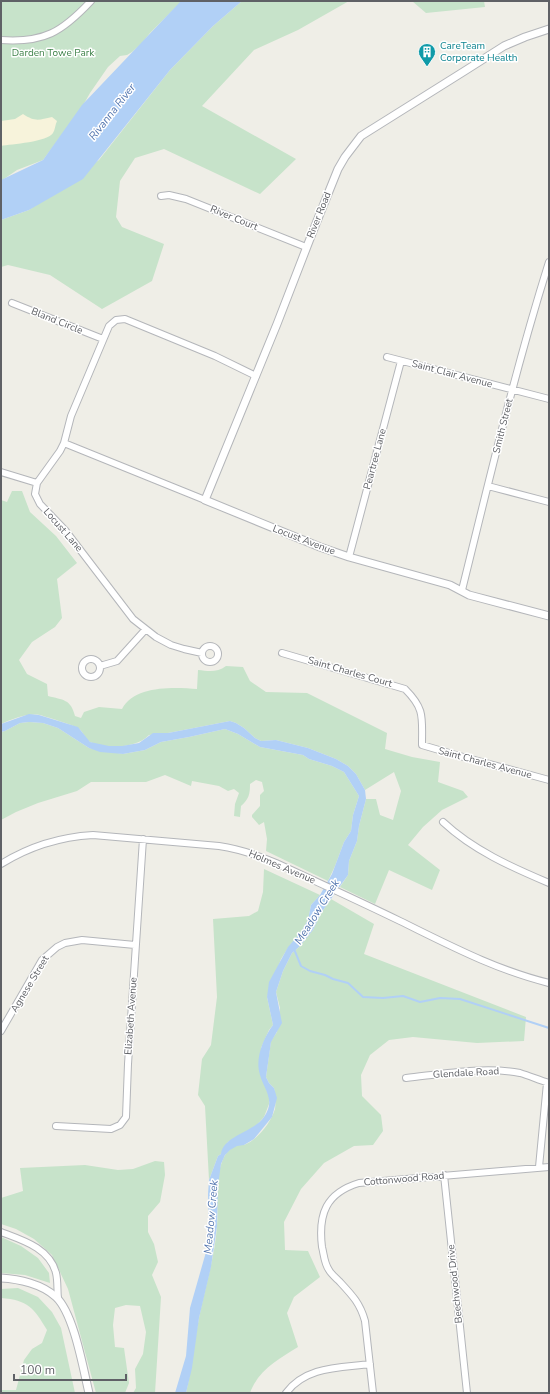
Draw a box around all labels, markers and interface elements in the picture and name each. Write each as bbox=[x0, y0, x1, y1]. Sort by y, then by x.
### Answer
place label: CareTeam Corporate Health bbox=[440, 39, 517, 65]
building icon: CareTeam Corporate Health bbox=[417, 42, 437, 67]
park label: Darden Towe Park bbox=[12, 46, 95, 60]
water label: Rivanna River bbox=[85, 80, 139, 143]
street label: River Road bbox=[303, 190, 335, 240]
street label: River Court bbox=[208, 202, 260, 234]
street label: Bland Circle bbox=[29, 304, 85, 338]
street label: Saint Clair Avenue bbox=[410, 356, 494, 392]
street label: Smith Street bbox=[489, 397, 517, 455]
street label: Peartree Lane bbox=[360, 427, 390, 491]
street label: Locust Lane bbox=[40, 505, 86, 555]
street label: Locust Avenue bbox=[271, 522, 337, 558]
street label: Saint Charles Court bbox=[306, 653, 394, 691]
street label: Saint Charles Avenue bbox=[437, 744, 533, 782]
street label: Holmes Avenue bbox=[246, 847, 318, 887]
water label: Meadow Creek bbox=[291, 876, 343, 947]
street label: Agnese Street bbox=[7, 953, 53, 1015]
street label: Elizabeth Avenue bbox=[121, 977, 141, 1055]
street label: Glendale Road bbox=[432, 1064, 500, 1082]
street label: Cottonwood Road bbox=[363, 1168, 445, 1190]
water label: Meadow Creek bbox=[200, 1179, 222, 1255]
street label: Beechwood Drive bbox=[444, 1244, 466, 1324]
scale bar bbox=[14, 1356, 126, 1382]
text: 100 m bbox=[20, 1362, 55, 1378]

